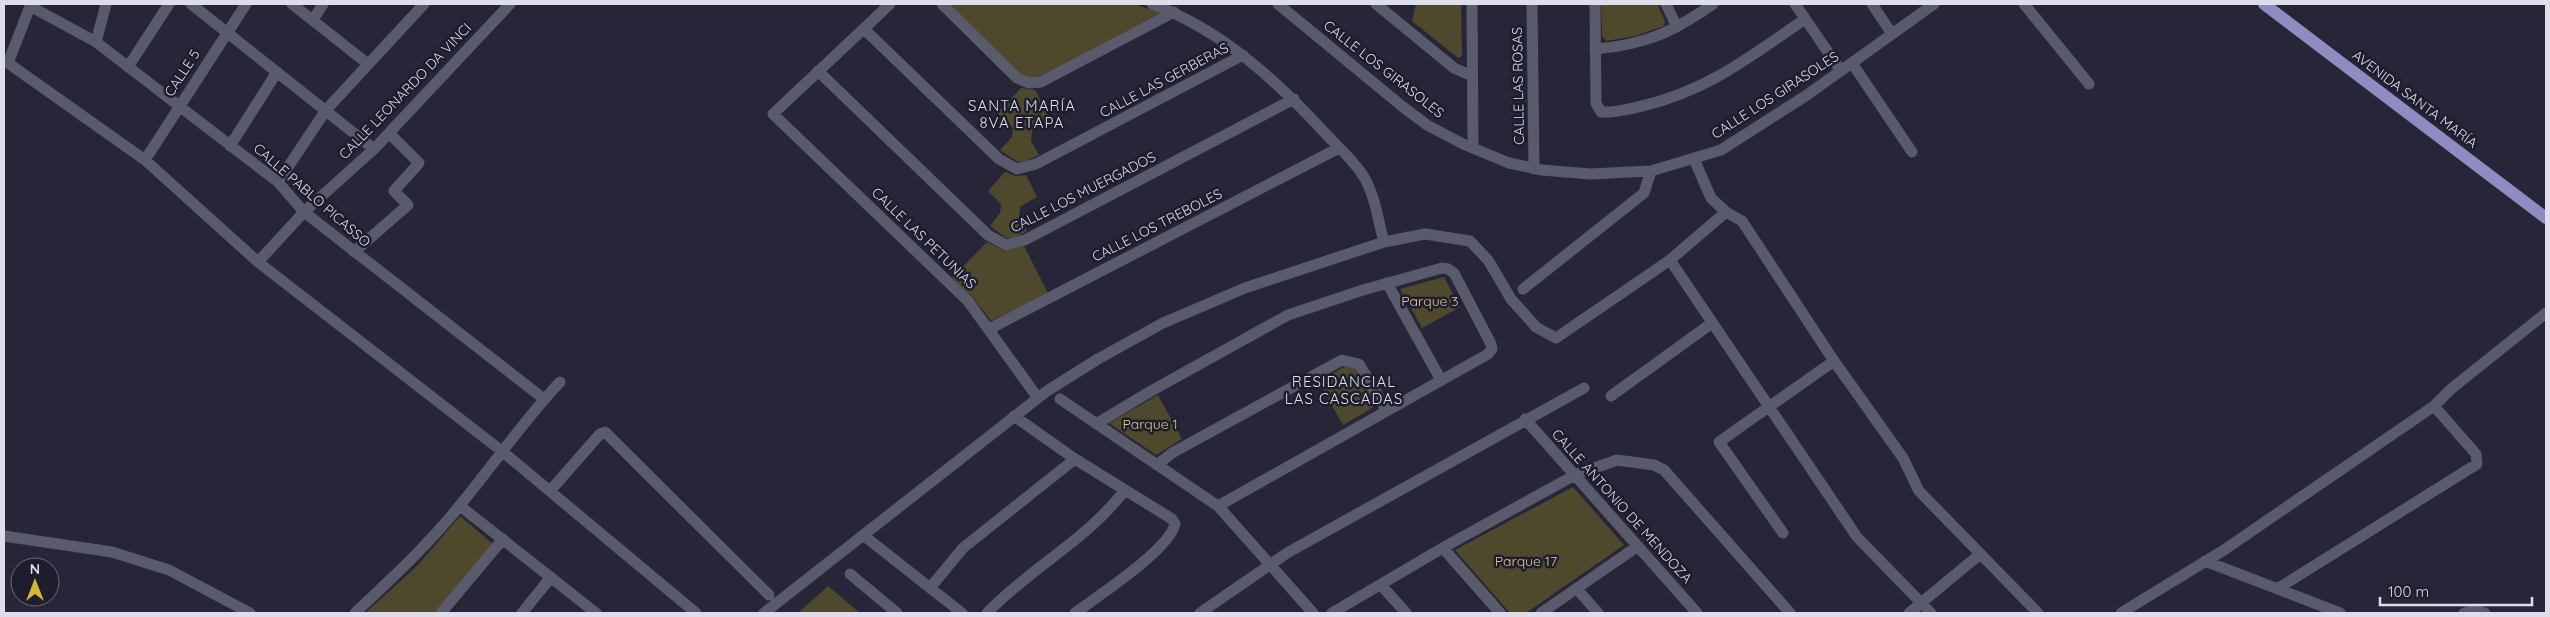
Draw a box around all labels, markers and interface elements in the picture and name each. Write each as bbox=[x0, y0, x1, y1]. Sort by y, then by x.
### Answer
street label: CALLE LOS GIRASOLES bbox=[1320, 16, 1448, 122]
street label: CALLE LEONARDO DA VINCI bbox=[335, 19, 475, 163]
street label: CALLE LAS ROSAS bbox=[1508, 27, 1528, 145]
street label: CALLE LAS GERBERAS bbox=[1096, 38, 1232, 122]
street label: CALLE 5 bbox=[160, 46, 204, 100]
street label: AVENIDA SANTA MARÍA bbox=[2349, 46, 2481, 152]
street label: CALLE LOS GIRASOLES bbox=[1708, 47, 1842, 143]
district label: SANTA MARÍA 8VA ETAPA bbox=[968, 96, 1076, 132]
street label: CALLE PABLO PICASSO bbox=[250, 139, 374, 251]
street label: CALLE LOS MUERGADOS bbox=[1007, 147, 1159, 237]
street label: CALLE LAS PETUNIAS bbox=[868, 183, 980, 293]
street label: CALLE LOS TREBOLES bbox=[1089, 184, 1225, 266]
park label: Parque 3 bbox=[1401, 292, 1459, 310]
district label: RESIDANCIAL LAS CASCADAS bbox=[1285, 372, 1403, 408]
park label: Parque 1 bbox=[1122, 415, 1178, 433]
street label: CALLE ANTONIO DE MENDOZA bbox=[1548, 425, 1696, 587]
park label: Parque 17 bbox=[1495, 552, 1557, 570]
north arrow bbox=[10, 557, 60, 607]
text: N bbox=[30, 560, 40, 578]
scale bar bbox=[2380, 574, 2532, 606]
text: 100 m bbox=[2388, 582, 2429, 601]

